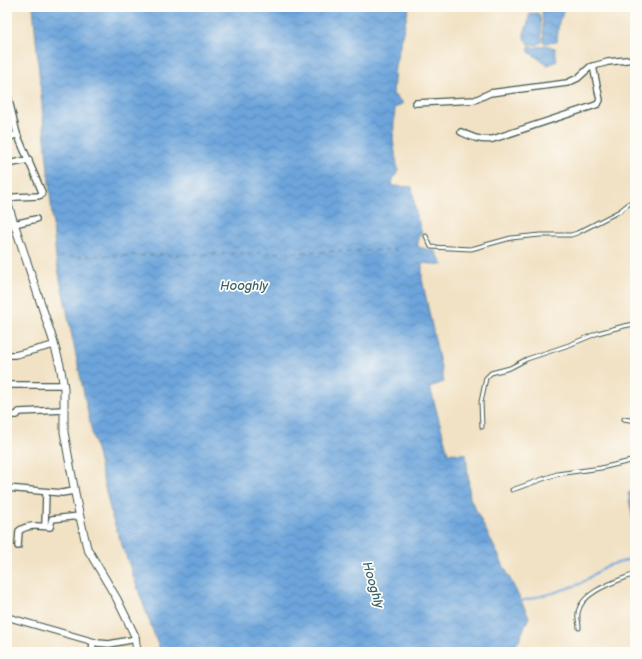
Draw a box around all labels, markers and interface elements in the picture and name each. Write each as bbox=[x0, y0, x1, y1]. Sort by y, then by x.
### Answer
water label: Hooghly bbox=[220, 278, 269, 294]
water label: Hooghly bbox=[359, 560, 388, 611]

